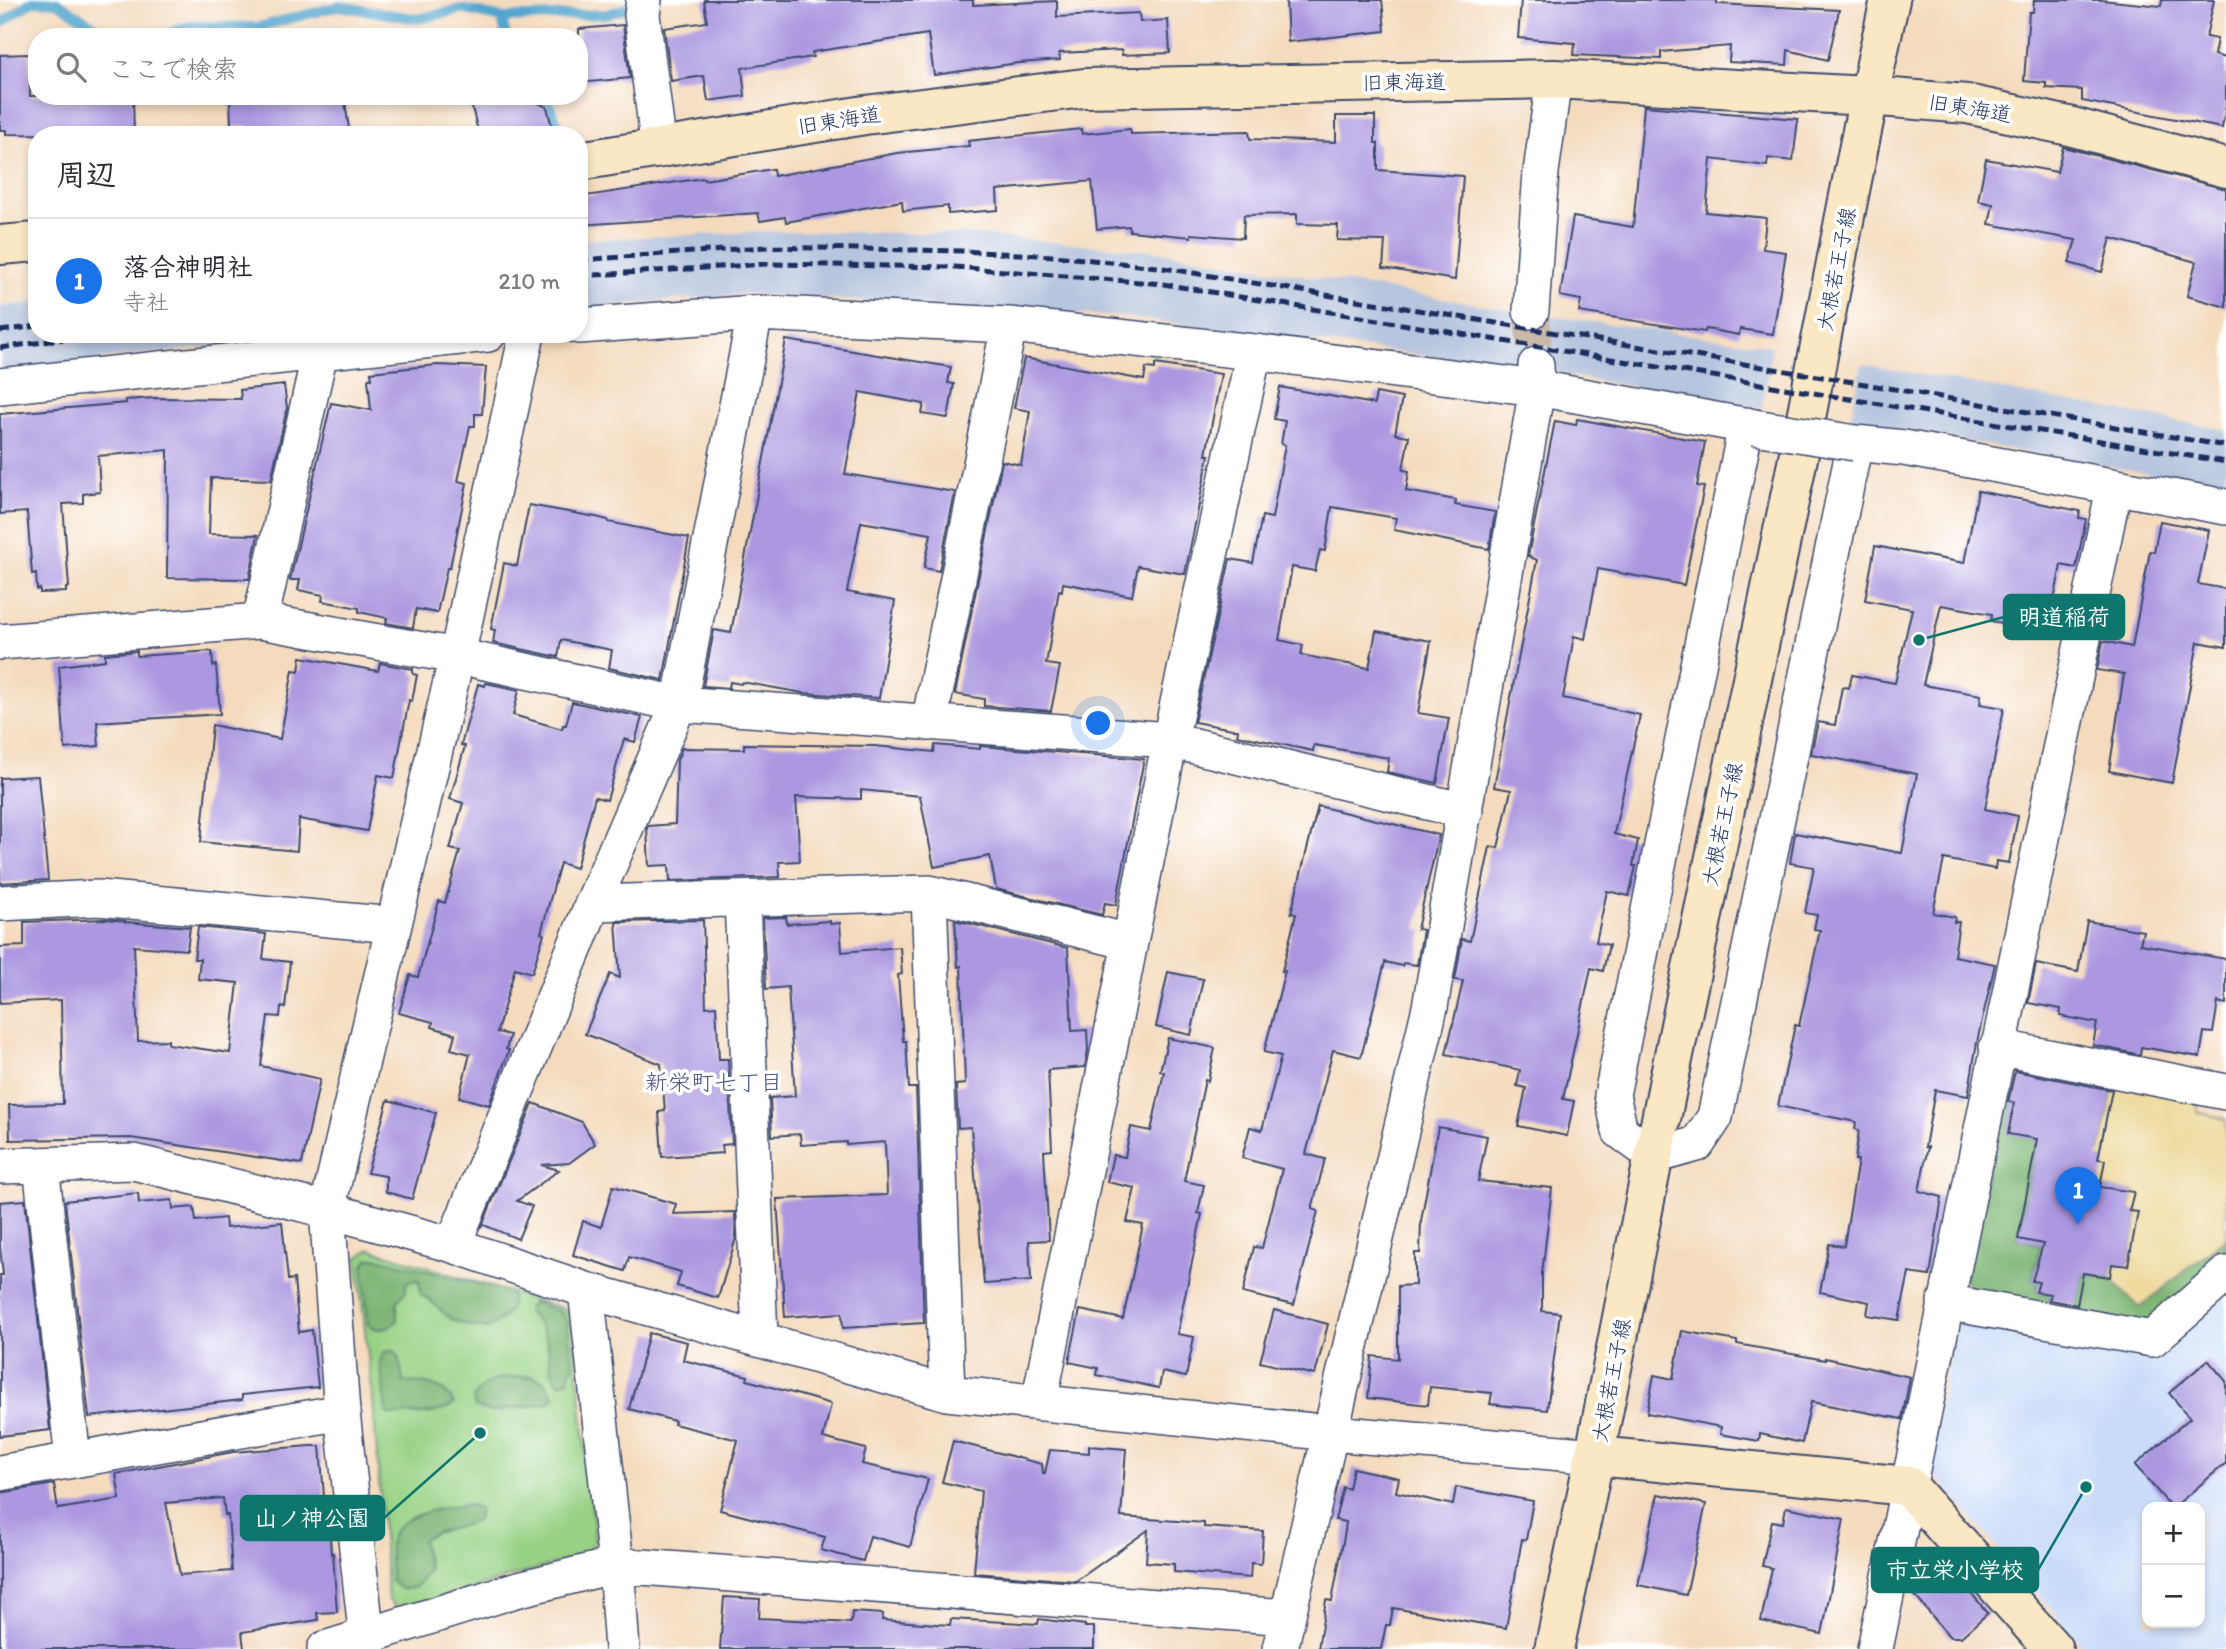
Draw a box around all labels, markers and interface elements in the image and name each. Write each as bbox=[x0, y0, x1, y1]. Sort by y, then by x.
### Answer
search box bbox=[28, 28, 588, 105]
icon: search bbox=[52, 48, 90, 86]
text: ここで検索 bbox=[108, 53, 238, 85]
street label: 旧東海道 bbox=[1362, 69, 1446, 95]
street label: 旧東海道 bbox=[1927, 89, 2013, 127]
street label: 旧東海道 bbox=[796, 101, 882, 139]
text: 周辺 bbox=[56, 156, 116, 193]
street label: 大根若王子線 bbox=[1812, 205, 1860, 333]
text: 落合神明社 bbox=[123, 251, 253, 283]
text: 1 bbox=[74, 267, 84, 295]
text: 210 m bbox=[499, 267, 560, 295]
text: 寺社 bbox=[123, 288, 169, 316]
callout: 明道稲荷 bbox=[2004, 595, 2124, 639]
text: 明道稲荷 bbox=[2018, 603, 2110, 631]
your location bbox=[1081, 706, 1115, 740]
street label: 大根若王子線 bbox=[1697, 760, 1747, 888]
district label: 新栄町七丁目 bbox=[645, 1068, 783, 1096]
pin: 1 bbox=[2055, 1167, 2101, 1225]
street label: 大根若王子線 bbox=[1587, 1316, 1635, 1444]
callout: 山ノ神公園 bbox=[241, 1496, 384, 1540]
map controls bbox=[2142, 1502, 2205, 1628]
button: + bbox=[2142, 1502, 2205, 1565]
text: 山ノ神公園 bbox=[255, 1504, 370, 1532]
callout: 市立栄小学校 bbox=[1872, 1548, 2038, 1592]
text: 市立栄小学校 bbox=[1886, 1556, 2024, 1584]
button: − bbox=[2142, 1565, 2205, 1628]

